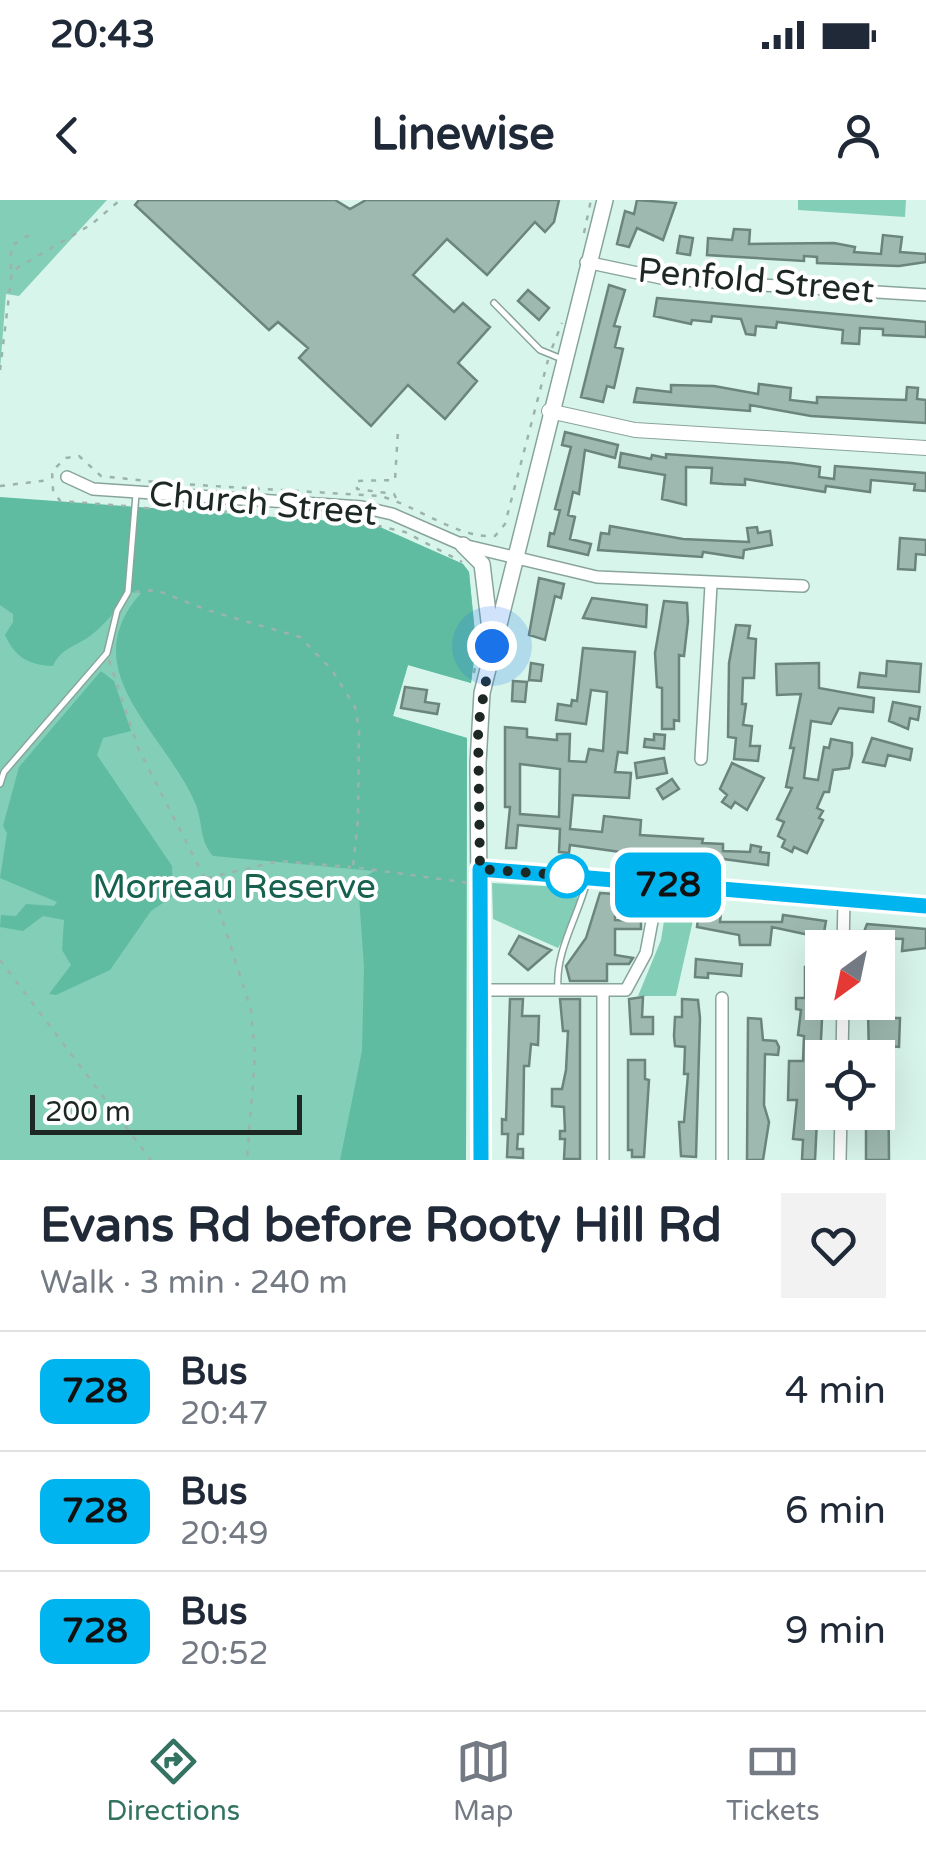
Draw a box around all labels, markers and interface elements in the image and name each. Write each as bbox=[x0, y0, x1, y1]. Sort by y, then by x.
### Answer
text: 20:43 bbox=[50, 12, 155, 58]
icon: back bbox=[40, 108, 95, 163]
text: Linewise bbox=[371, 108, 555, 162]
icon: person bbox=[831, 108, 886, 163]
street label: Penfold Street bbox=[636, 250, 876, 312]
street label: Church Street bbox=[147, 473, 379, 535]
your location bbox=[467, 621, 517, 671]
line badge: 728 bbox=[610, 852, 726, 918]
unlabelled marker bbox=[546, 855, 588, 897]
text: 728 bbox=[635, 864, 701, 906]
park label: Morreau Reserve bbox=[92, 866, 376, 908]
north arrow bbox=[805, 930, 895, 1020]
map controls bbox=[805, 930, 895, 1130]
button: locate bbox=[805, 1040, 895, 1130]
scale bar bbox=[30, 1090, 302, 1134]
text: 200 m bbox=[45, 1095, 131, 1129]
button: heart bbox=[781, 1193, 886, 1298]
text: Evans Rd before Rooty Hill Rd bbox=[40, 1197, 722, 1255]
text: Walk · 3 min · 240 m bbox=[40, 1264, 348, 1302]
text: Bus bbox=[180, 1349, 247, 1395]
text: 4 min bbox=[785, 1368, 886, 1414]
text: 728 bbox=[62, 1370, 128, 1412]
text: 20:47 bbox=[180, 1395, 269, 1433]
text: Bus bbox=[180, 1469, 247, 1515]
text: 6 min bbox=[785, 1488, 886, 1534]
text: 728 bbox=[62, 1490, 128, 1532]
text: 20:49 bbox=[180, 1515, 269, 1553]
text: Bus bbox=[180, 1589, 247, 1635]
text: 9 min bbox=[785, 1608, 886, 1654]
text: 728 bbox=[62, 1610, 128, 1652]
text: 20:52 bbox=[180, 1635, 269, 1673]
tab: Directions bbox=[106, 1734, 240, 1828]
tab: Map bbox=[453, 1734, 513, 1828]
tab: Tickets bbox=[726, 1734, 820, 1828]

